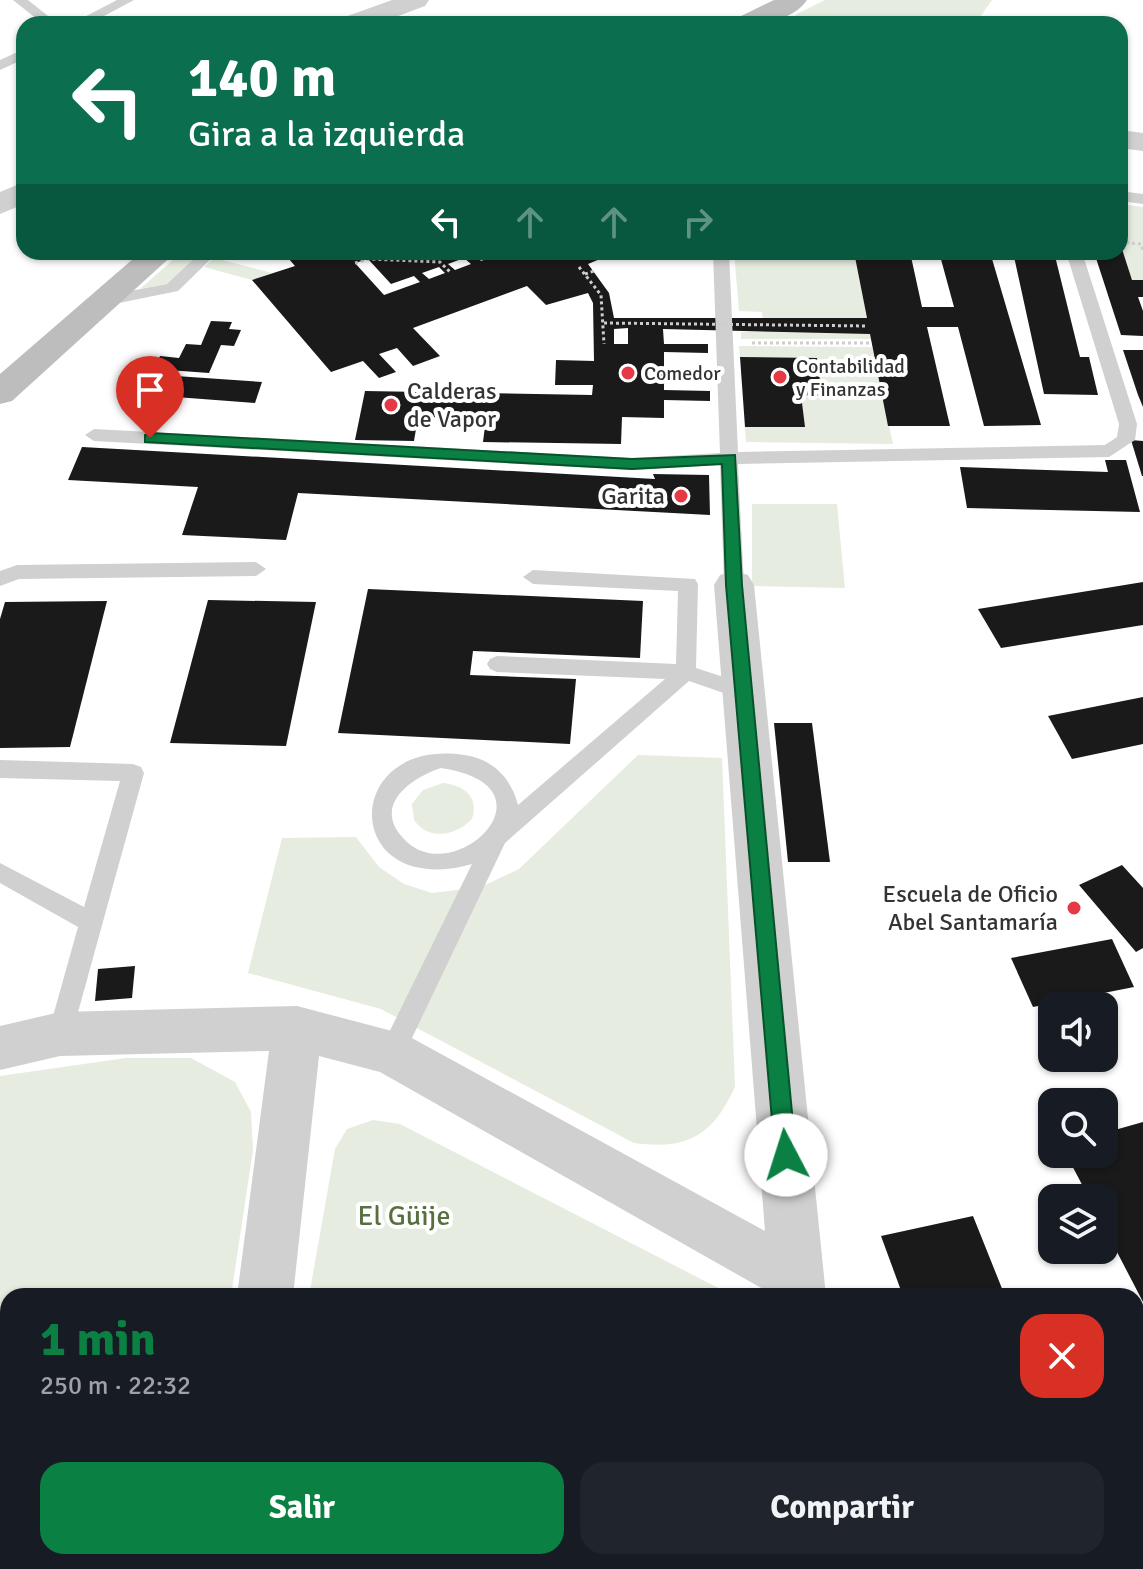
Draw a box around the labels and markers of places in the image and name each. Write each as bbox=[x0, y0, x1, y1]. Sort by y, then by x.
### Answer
place label: Contabilidad y Finanzas bbox=[796, 354, 905, 402]
pin bbox=[116, 356, 184, 438]
place label: Comedor bbox=[644, 361, 721, 386]
marker: Comedor bbox=[619, 364, 637, 382]
marker: Contabilidad y Finanzas bbox=[771, 368, 789, 386]
place label: Calderas de Vapor bbox=[407, 376, 496, 434]
marker: Calderas de Vapor bbox=[382, 396, 400, 414]
place label: Garita bbox=[601, 481, 665, 511]
marker: Garita bbox=[672, 487, 690, 505]
place label: Escuela de Oficio Abel Santamaría bbox=[883, 879, 1058, 937]
marker: Escuela de Oficio Abel Santamaría bbox=[1065, 899, 1083, 917]

